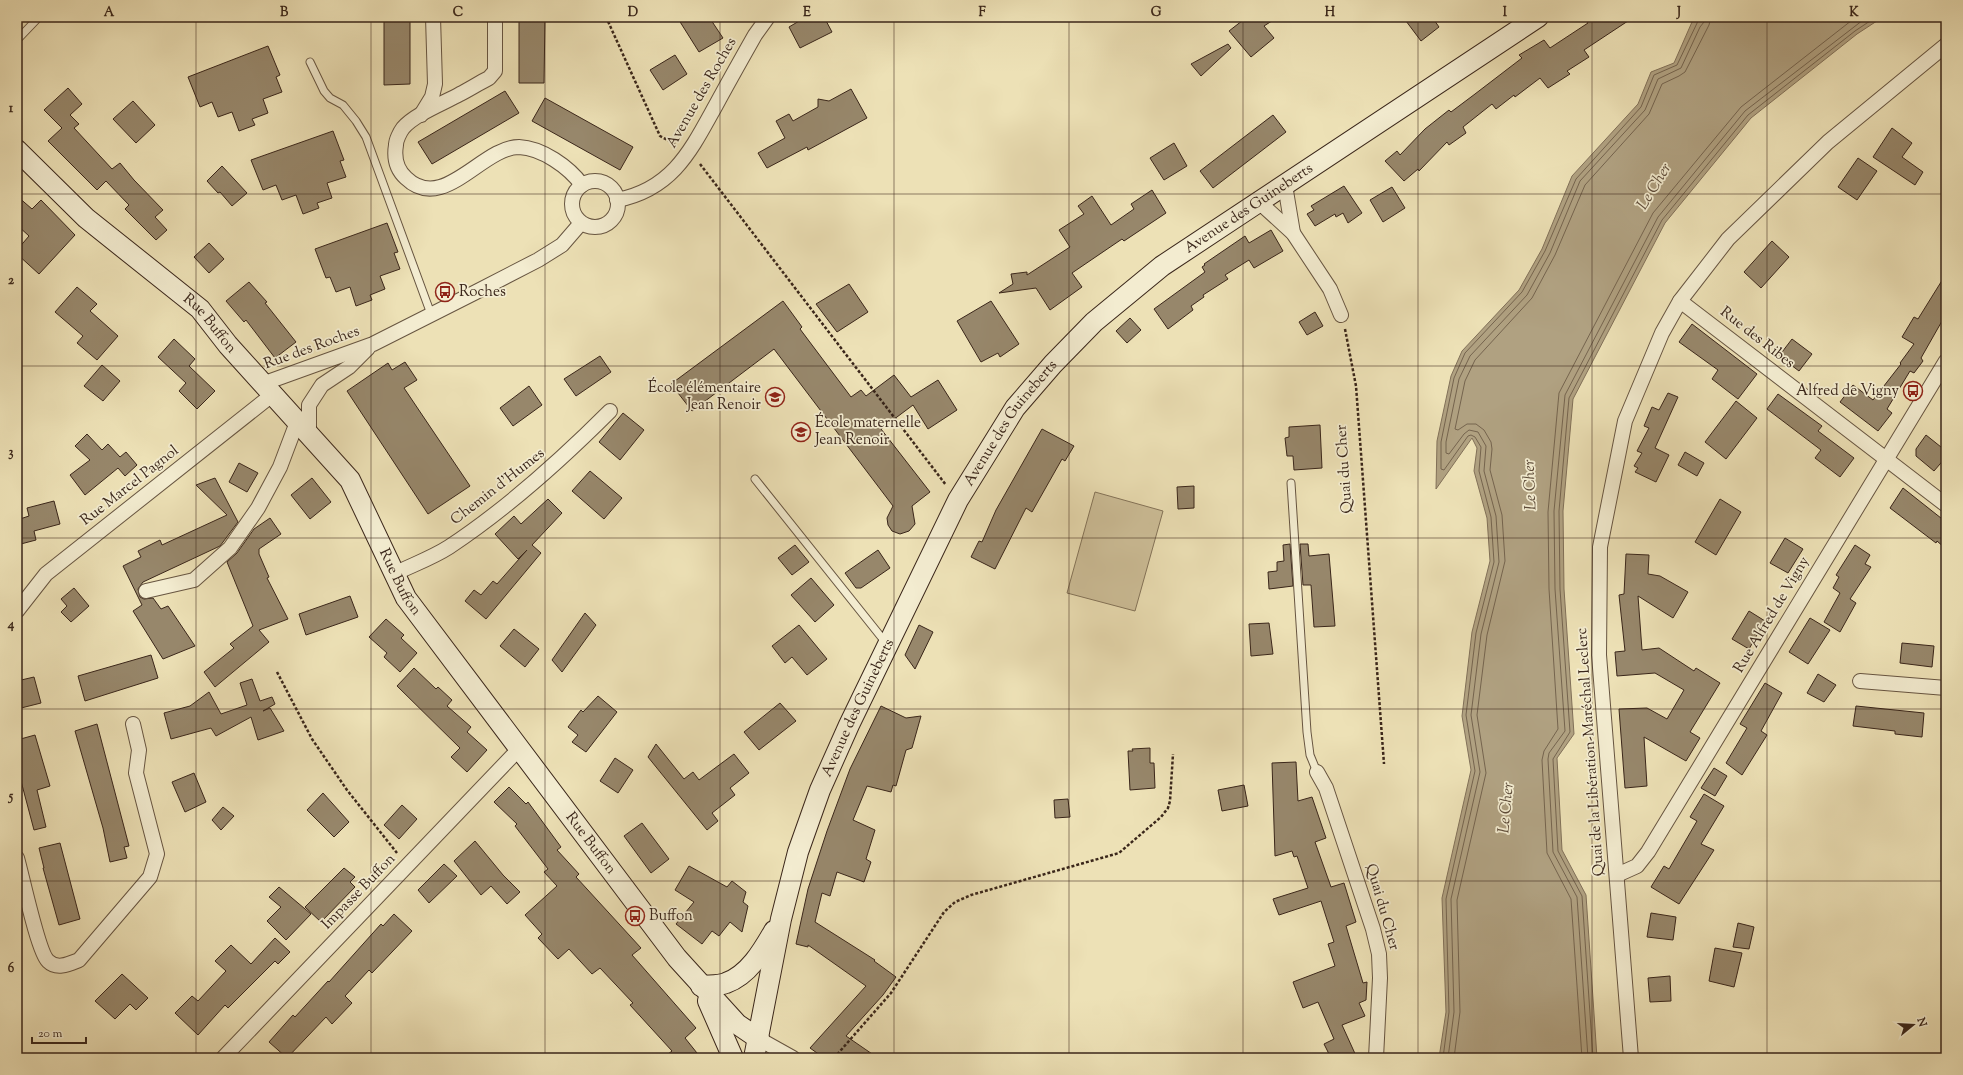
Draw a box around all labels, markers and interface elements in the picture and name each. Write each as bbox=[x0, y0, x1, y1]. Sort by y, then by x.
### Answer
text: A bbox=[104, 4, 115, 22]
text: B bbox=[280, 4, 289, 22]
text: C bbox=[453, 4, 463, 22]
text: D bbox=[628, 4, 638, 22]
text: E bbox=[803, 4, 811, 22]
text: F bbox=[978, 4, 986, 22]
text: G bbox=[1151, 4, 1162, 22]
text: H bbox=[1325, 4, 1336, 22]
text: I bbox=[1503, 4, 1508, 22]
text: J bbox=[1676, 4, 1681, 22]
text: K bbox=[1849, 4, 1859, 22]
street label: Avenue des Roches bbox=[662, 34, 742, 152]
text: 1 bbox=[9, 100, 14, 118]
street label: Avenue des Guineberts bbox=[1180, 158, 1317, 259]
water label: Le Cher bbox=[1632, 159, 1678, 215]
text: 2 bbox=[8, 272, 15, 290]
bus stop icon: Roches bbox=[434, 281, 456, 303]
place label: Roches bbox=[459, 282, 506, 303]
street label: Rue Buffon bbox=[178, 289, 241, 358]
street label: Rue des Ribes bbox=[1715, 302, 1799, 374]
street label: Rue des Roches bbox=[261, 321, 363, 375]
street label: Avenue des Guineberts bbox=[959, 355, 1062, 490]
place label: École élémentaire Jean Renoir bbox=[648, 377, 761, 416]
bus stop icon: Alfred de Vigny bbox=[1902, 380, 1924, 402]
place label: Alfred de Vigny bbox=[1796, 381, 1900, 402]
school or university icon: École élémentaire Jean Renoir bbox=[764, 386, 786, 408]
place label: École maternelle Jean Renoir bbox=[814, 412, 921, 451]
school or university icon: École maternelle Jean Renoir bbox=[790, 421, 812, 443]
street label: Quai du Cher bbox=[1331, 423, 1359, 514]
street label: Rue Marcel Pagnol bbox=[76, 441, 184, 531]
street label: Chemin d'Humes bbox=[446, 443, 550, 530]
text: 3 bbox=[8, 444, 14, 462]
water label: Le Cher bbox=[1519, 459, 1543, 511]
street label: Rue Buffon bbox=[374, 545, 426, 620]
street label: Rue Alfred de Vigny bbox=[1729, 553, 1815, 677]
text: 4 bbox=[7, 616, 15, 634]
street label: Quai de la Libération-Maréchal Leclerc bbox=[1572, 627, 1610, 877]
street label: Avenue des Guineberts bbox=[817, 635, 900, 780]
water label: Le Cher bbox=[1493, 781, 1521, 834]
text: 5 bbox=[8, 788, 14, 806]
street label: Rue Buffon bbox=[560, 808, 621, 879]
street label: Impasse Buffon bbox=[317, 849, 401, 935]
street label: Quai du Cher bbox=[1360, 861, 1404, 953]
bus stop icon: Buffon bbox=[624, 905, 646, 927]
place label: Buffon bbox=[649, 906, 693, 927]
text: 6 bbox=[8, 960, 15, 978]
north arrow bbox=[1893, 1005, 1933, 1045]
text: N bbox=[1912, 1015, 1931, 1029]
scale bar bbox=[32, 1019, 86, 1045]
text: 20 m bbox=[38, 1025, 63, 1043]

